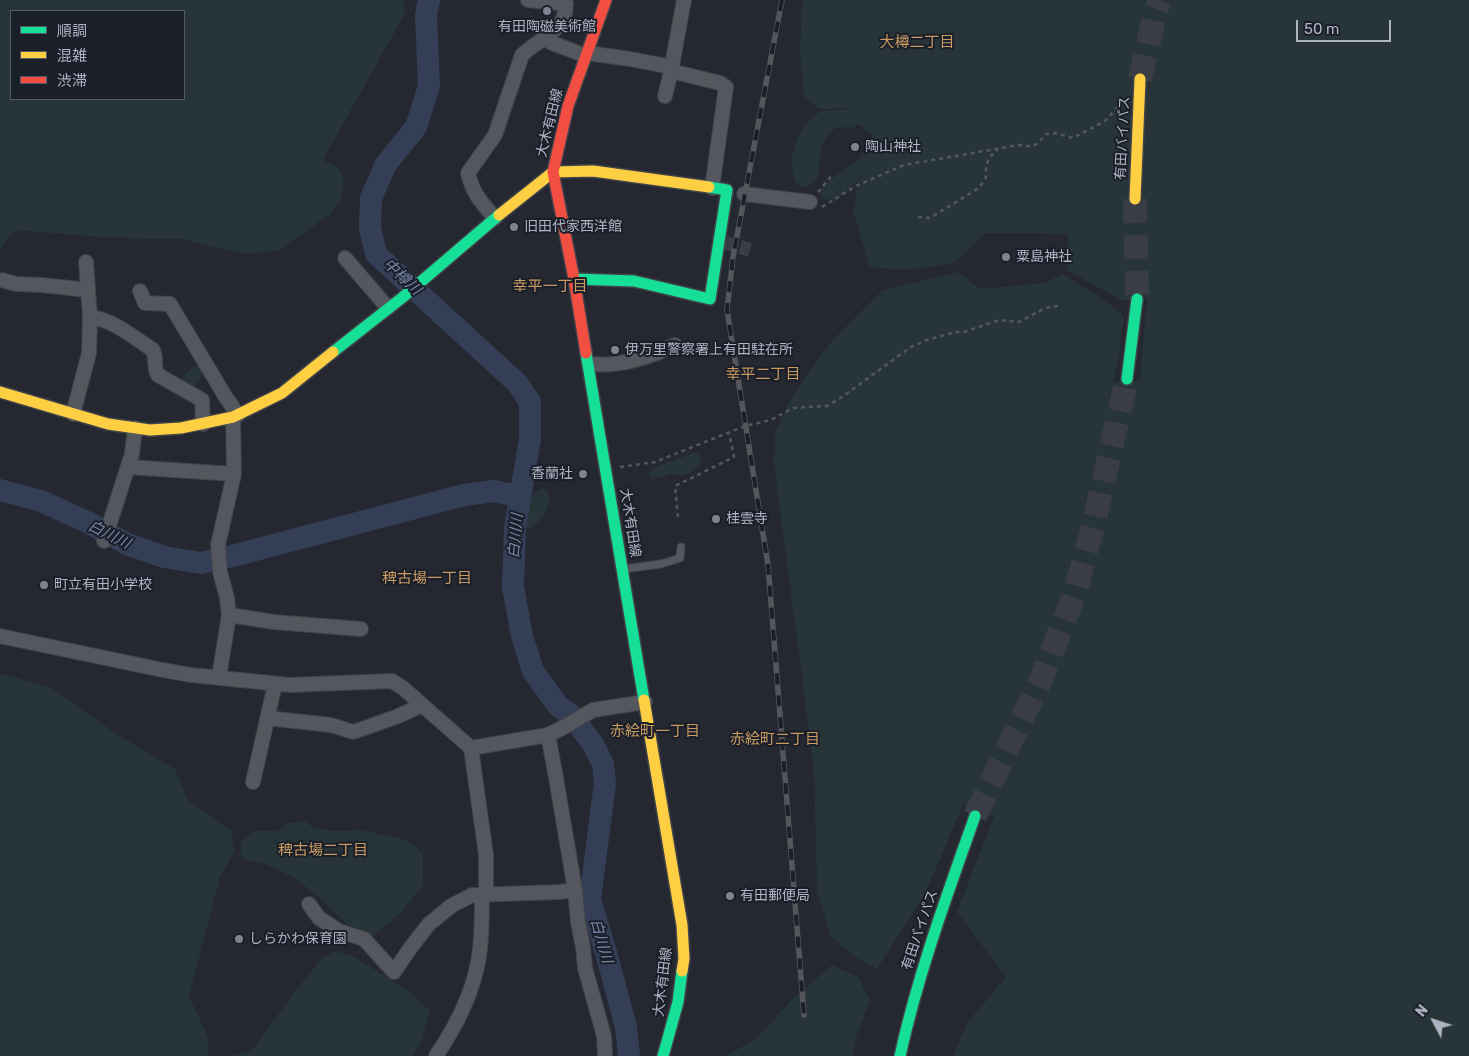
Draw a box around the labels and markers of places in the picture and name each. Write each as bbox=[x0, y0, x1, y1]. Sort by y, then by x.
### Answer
marker: 有田陶磁美術館 bbox=[541, 5, 553, 17]
place label: 有田陶磁美術館 bbox=[498, 19, 596, 35]
place label: 陶山神社 bbox=[865, 139, 921, 155]
marker: 陶山神社 bbox=[849, 141, 861, 153]
place label: 旧田代家西洋館 bbox=[524, 219, 622, 235]
marker: 旧田代家西洋館 bbox=[508, 221, 520, 233]
place label: 粟島神社 bbox=[1016, 249, 1072, 265]
marker: 粟島神社 bbox=[1000, 251, 1012, 263]
place label: 伊万里警察署上有田駐在所 bbox=[625, 342, 793, 358]
marker: 伊万里警察署上有田駐在所 bbox=[609, 344, 621, 356]
place label: 香蘭社 bbox=[531, 466, 573, 482]
marker: 香蘭社 bbox=[577, 468, 589, 480]
place label: 桂雲寺 bbox=[726, 511, 768, 527]
marker: 桂雲寺 bbox=[710, 513, 722, 525]
place label: 町立有田小学校 bbox=[54, 577, 152, 593]
marker: 町立有田小学校 bbox=[38, 579, 50, 591]
place label: 有田郵便局 bbox=[740, 888, 810, 904]
marker: 有田郵便局 bbox=[724, 890, 736, 902]
place label: しらかわ保育園 bbox=[249, 931, 347, 947]
marker: しらかわ保育園 bbox=[233, 933, 245, 945]

